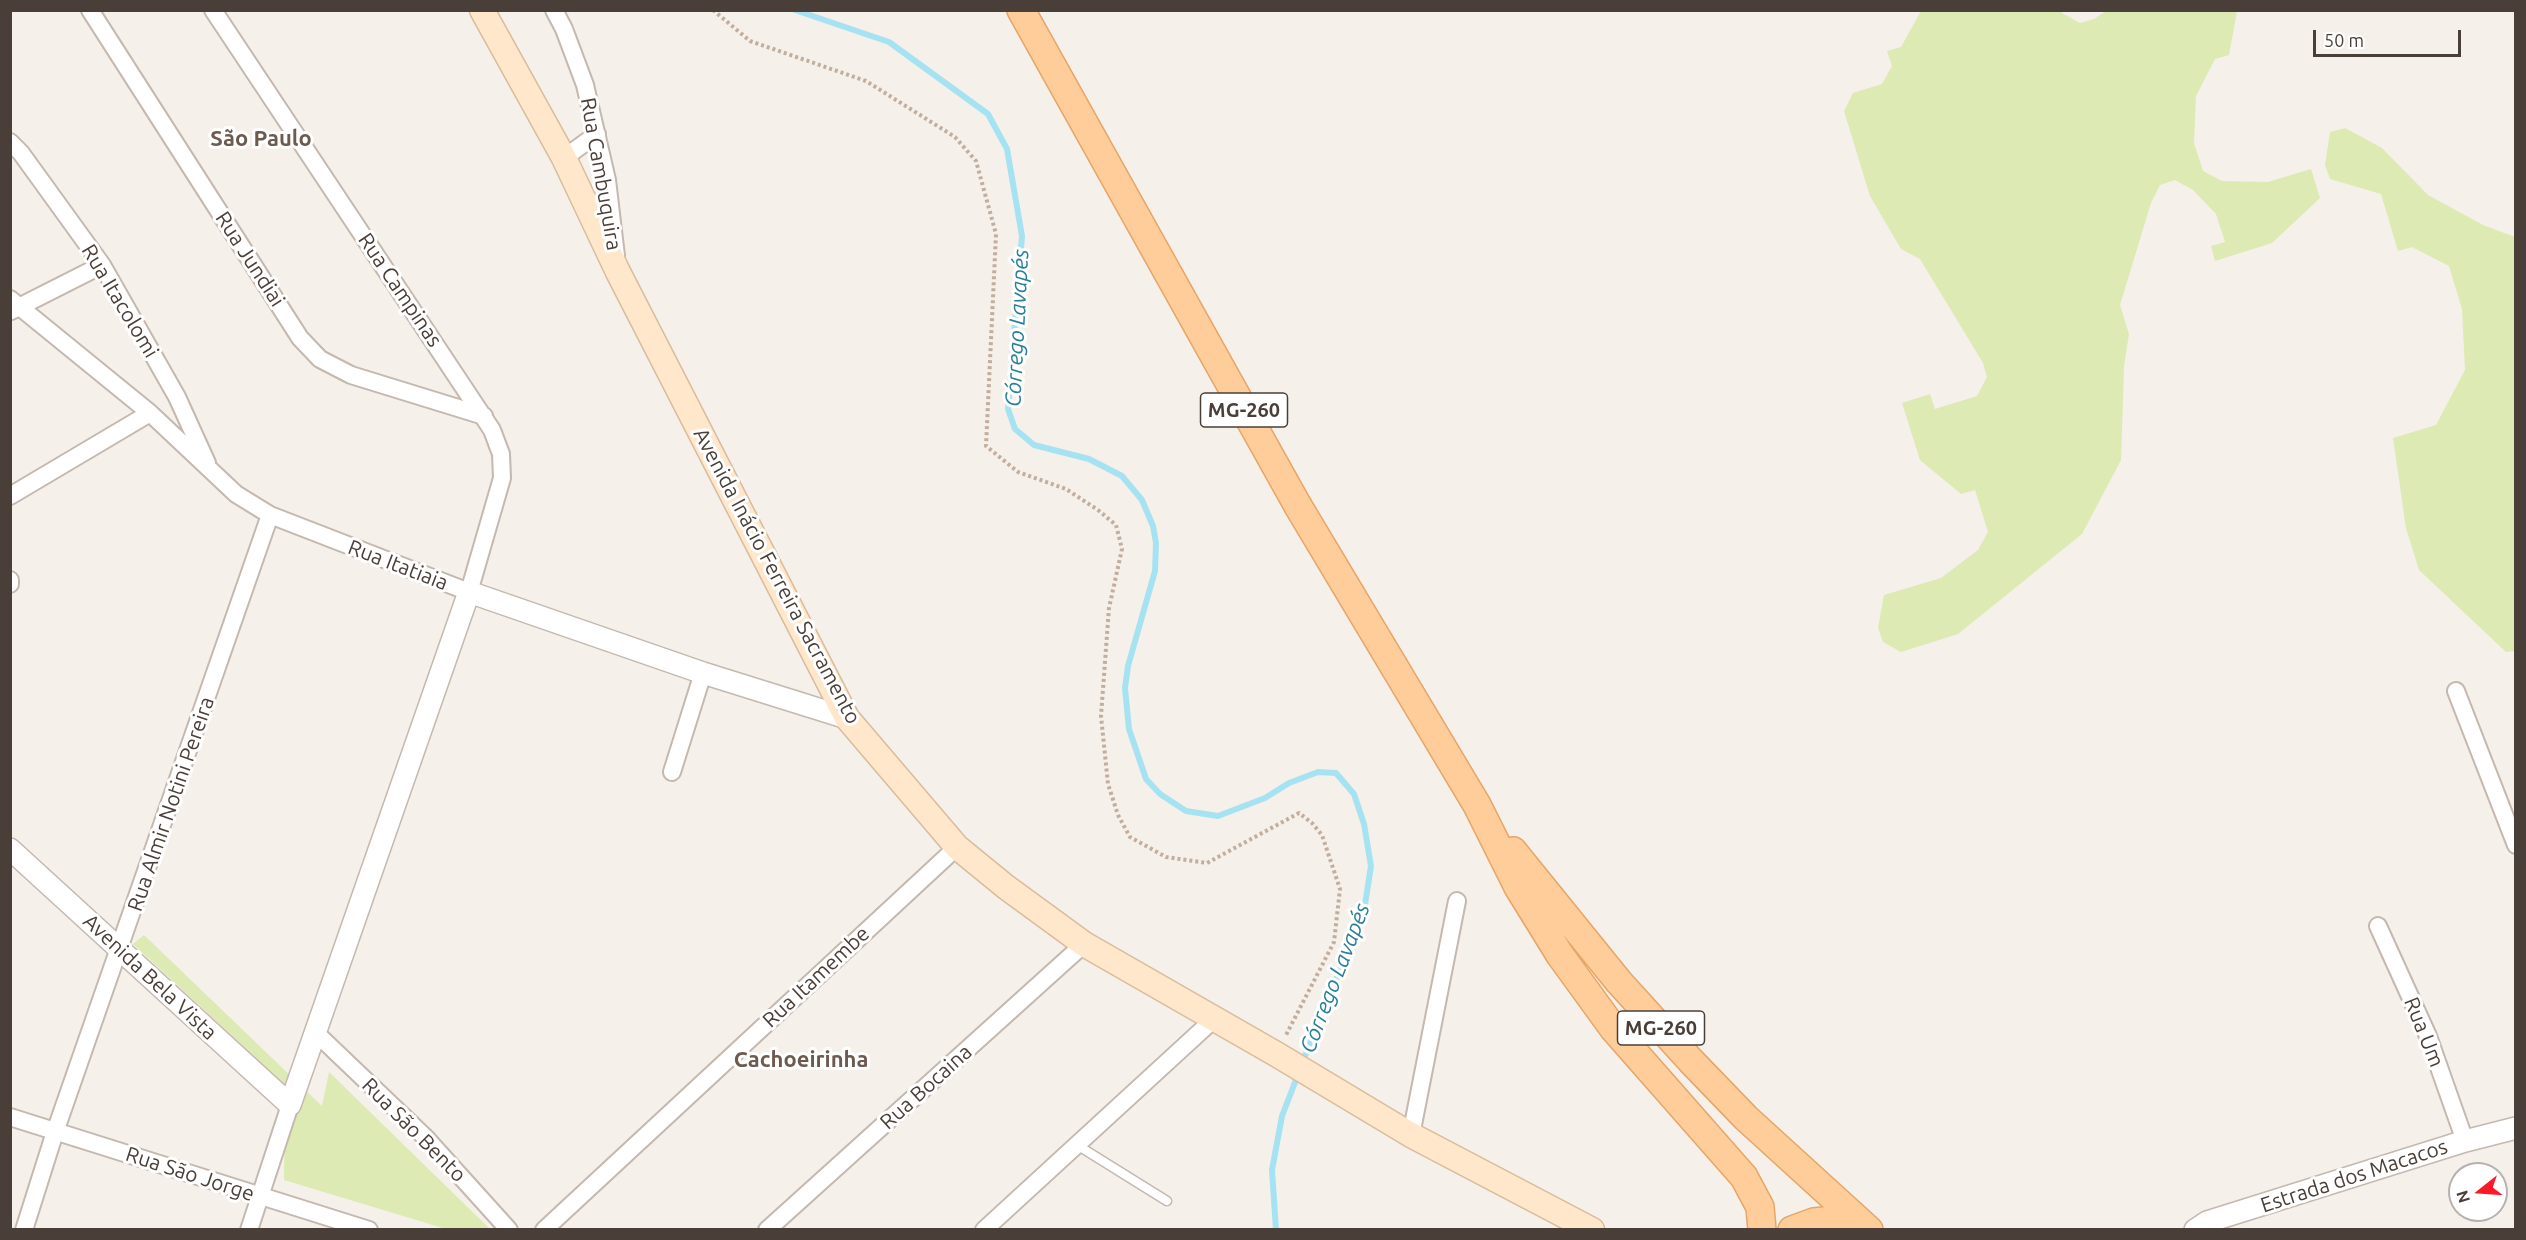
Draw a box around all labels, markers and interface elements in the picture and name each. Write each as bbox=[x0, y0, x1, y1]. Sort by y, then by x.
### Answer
scale bar bbox=[2316, 18, 2464, 56]
text: 50 m bbox=[2324, 30, 2364, 50]
street label: Rua Cambuquira bbox=[575, 96, 627, 252]
district label: São Paulo bbox=[210, 126, 312, 152]
street label: Rua Jundiai bbox=[210, 207, 290, 311]
street label: Rua Campinas bbox=[353, 228, 447, 352]
street label: Rua Itacolomi bbox=[76, 240, 164, 362]
water label: Córrego Lavapés bbox=[1000, 248, 1034, 408]
road number: MG-260 bbox=[1200, 393, 1288, 427]
street label: Avenida Inácio Ferreira Sacramento bbox=[688, 424, 866, 728]
street label: Rua Itatiaia bbox=[344, 534, 452, 596]
street label: Rua Almir Notini Pereira bbox=[122, 693, 220, 915]
water label: Córrego Lavapés bbox=[1294, 899, 1376, 1057]
street label: Avenida Bela Vista bbox=[78, 909, 222, 1045]
street label: Rua Itamembe bbox=[757, 921, 875, 1033]
street label: Rua Um bbox=[2399, 993, 2449, 1071]
road number: MG-260 bbox=[1618, 1011, 1704, 1045]
street label: Rua Bocaina bbox=[875, 1039, 977, 1135]
district label: Cachoeirinha bbox=[734, 1047, 868, 1073]
street label: Rua São Bento bbox=[357, 1073, 471, 1187]
street label: Estrada dos Macacos bbox=[2257, 1134, 2451, 1218]
street label: Rua São Jorge bbox=[122, 1141, 258, 1207]
north arrow bbox=[2448, 1162, 2508, 1222]
text: N bbox=[2452, 1188, 2473, 1205]

